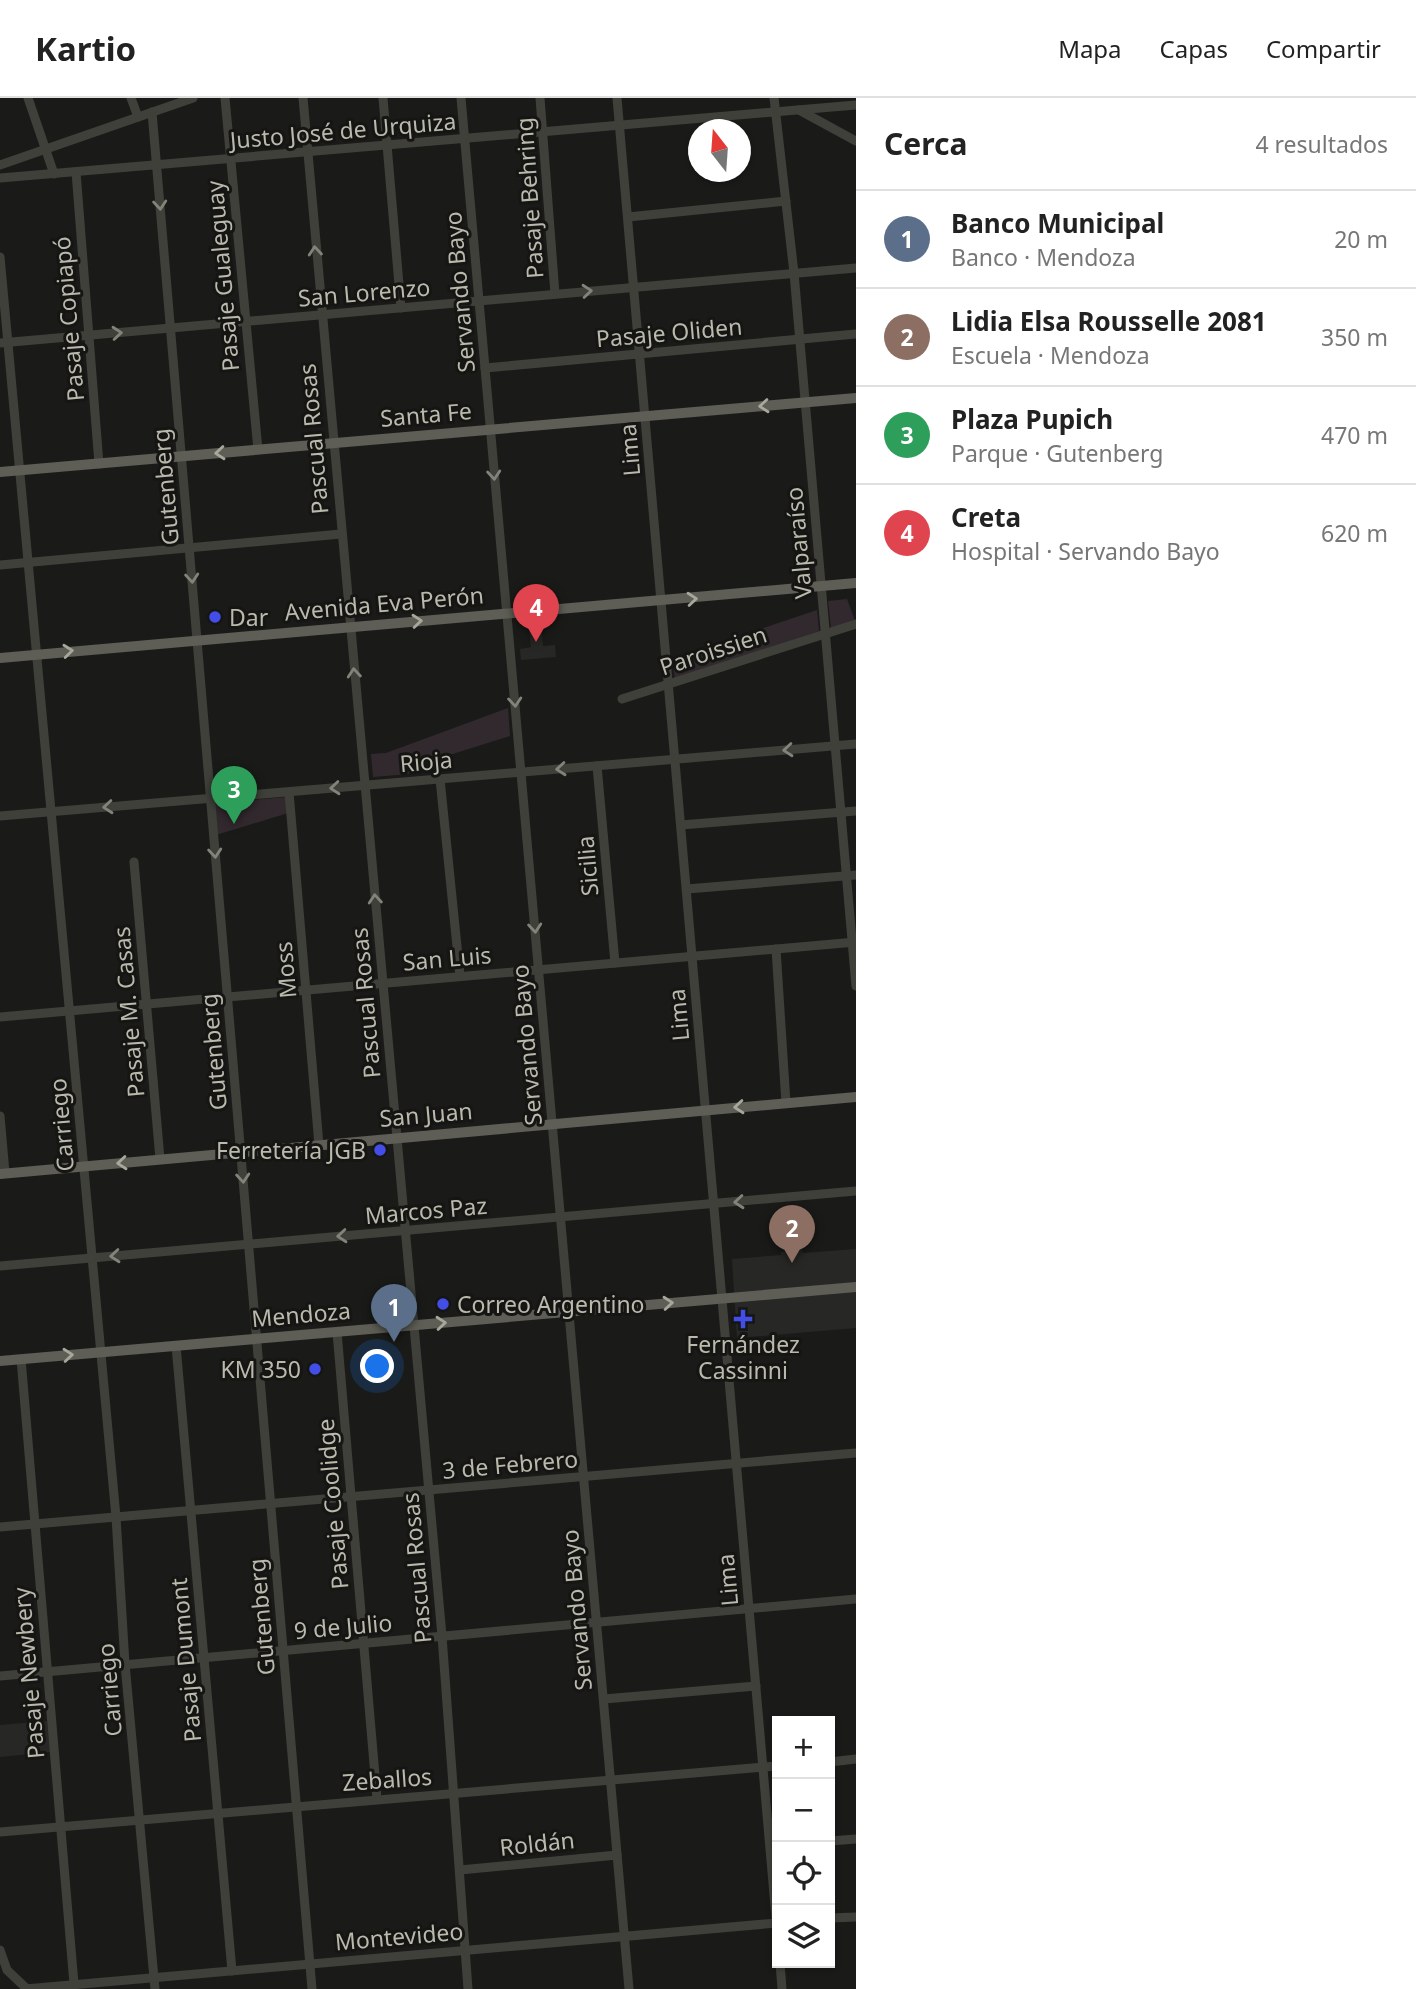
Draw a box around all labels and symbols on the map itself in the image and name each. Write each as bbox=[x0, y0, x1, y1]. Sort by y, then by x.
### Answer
street label: Justo José de Urquiza bbox=[227, 104, 457, 156]
street label: Pasaje Behring bbox=[507, 116, 551, 280]
north arrow bbox=[688, 119, 751, 182]
street label: Pasaje Gualeguay bbox=[198, 179, 246, 373]
one-way arrow bbox=[152, 200, 167, 211]
street label: Servando Bayo bbox=[436, 210, 482, 374]
street label: Pasaje Copiapó bbox=[45, 235, 91, 403]
one-way arrow bbox=[308, 245, 323, 256]
street label: San Lorenzo bbox=[297, 270, 431, 314]
one-way arrow bbox=[582, 284, 593, 299]
street label: Pasaje Oliden bbox=[594, 310, 744, 354]
one-way arrow bbox=[112, 326, 123, 341]
street label: Pascual Rosas bbox=[290, 362, 336, 516]
street label: Santa Fe bbox=[379, 394, 473, 434]
one-way arrow bbox=[758, 398, 769, 413]
street label: Lima bbox=[611, 423, 647, 477]
street label: Gutenberg bbox=[144, 427, 186, 547]
one-way arrow bbox=[214, 445, 225, 460]
one-way arrow bbox=[487, 469, 502, 481]
street label: Valparaíso bbox=[777, 486, 819, 600]
one-way arrow bbox=[184, 573, 199, 584]
street label: Avenida Eva Perón bbox=[283, 578, 485, 628]
pin: 4 bbox=[513, 584, 559, 642]
one-way arrow bbox=[687, 592, 698, 607]
place label: Dar bbox=[229, 601, 269, 633]
marker: Dar bbox=[207, 609, 223, 625]
one-way arrow bbox=[411, 614, 422, 629]
street label: Paroissien bbox=[655, 618, 771, 682]
one-way arrow bbox=[62, 644, 74, 659]
one-way arrow bbox=[347, 667, 362, 678]
one-way arrow bbox=[507, 696, 522, 707]
one-way arrow bbox=[782, 742, 793, 757]
street label: Rioja bbox=[398, 743, 454, 779]
one-way arrow bbox=[556, 761, 567, 776]
pin: 3 bbox=[211, 766, 257, 824]
one-way arrow bbox=[329, 780, 340, 795]
one-way arrow bbox=[102, 799, 113, 814]
street label: Sicilia bbox=[568, 835, 606, 897]
one-way arrow bbox=[207, 848, 222, 859]
one-way arrow bbox=[368, 893, 383, 904]
one-way arrow bbox=[527, 923, 542, 934]
street label: Pasaje M. Casas bbox=[105, 925, 151, 1099]
street label: Pascual Rosas bbox=[342, 926, 388, 1080]
street label: San Luis bbox=[401, 938, 493, 978]
street label: Moss bbox=[267, 940, 303, 1000]
street label: Servando Bayo bbox=[503, 963, 549, 1127]
street label: Lima bbox=[660, 988, 696, 1042]
street label: Gutenberg bbox=[192, 992, 234, 1112]
street label: Carriego bbox=[41, 1077, 81, 1173]
street label: San Juan bbox=[378, 1094, 474, 1134]
one-way arrow bbox=[733, 1099, 744, 1114]
place label: Ferretería JGB bbox=[216, 1134, 366, 1166]
marker: Ferretería JGB bbox=[372, 1142, 388, 1158]
one-way arrow bbox=[116, 1155, 128, 1170]
one-way arrow bbox=[235, 1172, 250, 1183]
street label: Marcos Paz bbox=[364, 1189, 488, 1231]
one-way arrow bbox=[733, 1194, 744, 1209]
pin: 2 bbox=[769, 1205, 815, 1263]
one-way arrow bbox=[336, 1229, 348, 1244]
one-way arrow bbox=[109, 1248, 120, 1263]
pin: 1 bbox=[371, 1284, 417, 1342]
place label: Correo Argentino bbox=[457, 1288, 645, 1320]
street label: Mendoza bbox=[250, 1294, 352, 1334]
marker: Correo Argentino bbox=[435, 1296, 451, 1312]
one-way arrow bbox=[663, 1296, 674, 1311]
marker: Fernández Cassinni bbox=[735, 1311, 751, 1327]
one-way arrow bbox=[436, 1316, 447, 1331]
place label: Fernández Cassinni bbox=[686, 1328, 800, 1386]
one-way arrow bbox=[63, 1348, 74, 1363]
your location bbox=[360, 1349, 394, 1383]
place label: KM 350 bbox=[220, 1353, 301, 1385]
marker: KM 350 bbox=[307, 1361, 323, 1377]
street label: Pasaje Coolidge bbox=[309, 1417, 355, 1591]
street label: 3 de Febrero bbox=[441, 1442, 579, 1486]
street label: Pascual Rosas bbox=[393, 1491, 439, 1645]
street label: Servando Bayo bbox=[553, 1528, 599, 1692]
street label: Lima bbox=[709, 1553, 745, 1607]
street label: Gutenberg bbox=[240, 1557, 282, 1677]
street label: Pasaje Dumont bbox=[162, 1577, 208, 1743]
street label: Pasaje Newbery bbox=[5, 1586, 51, 1760]
street label: 9 de Julio bbox=[293, 1606, 393, 1646]
street label: Carriego bbox=[89, 1642, 129, 1738]
street label: Zeballos bbox=[341, 1760, 433, 1798]
street label: Roldán bbox=[498, 1823, 576, 1863]
street label: Montevideo bbox=[334, 1914, 464, 1958]

